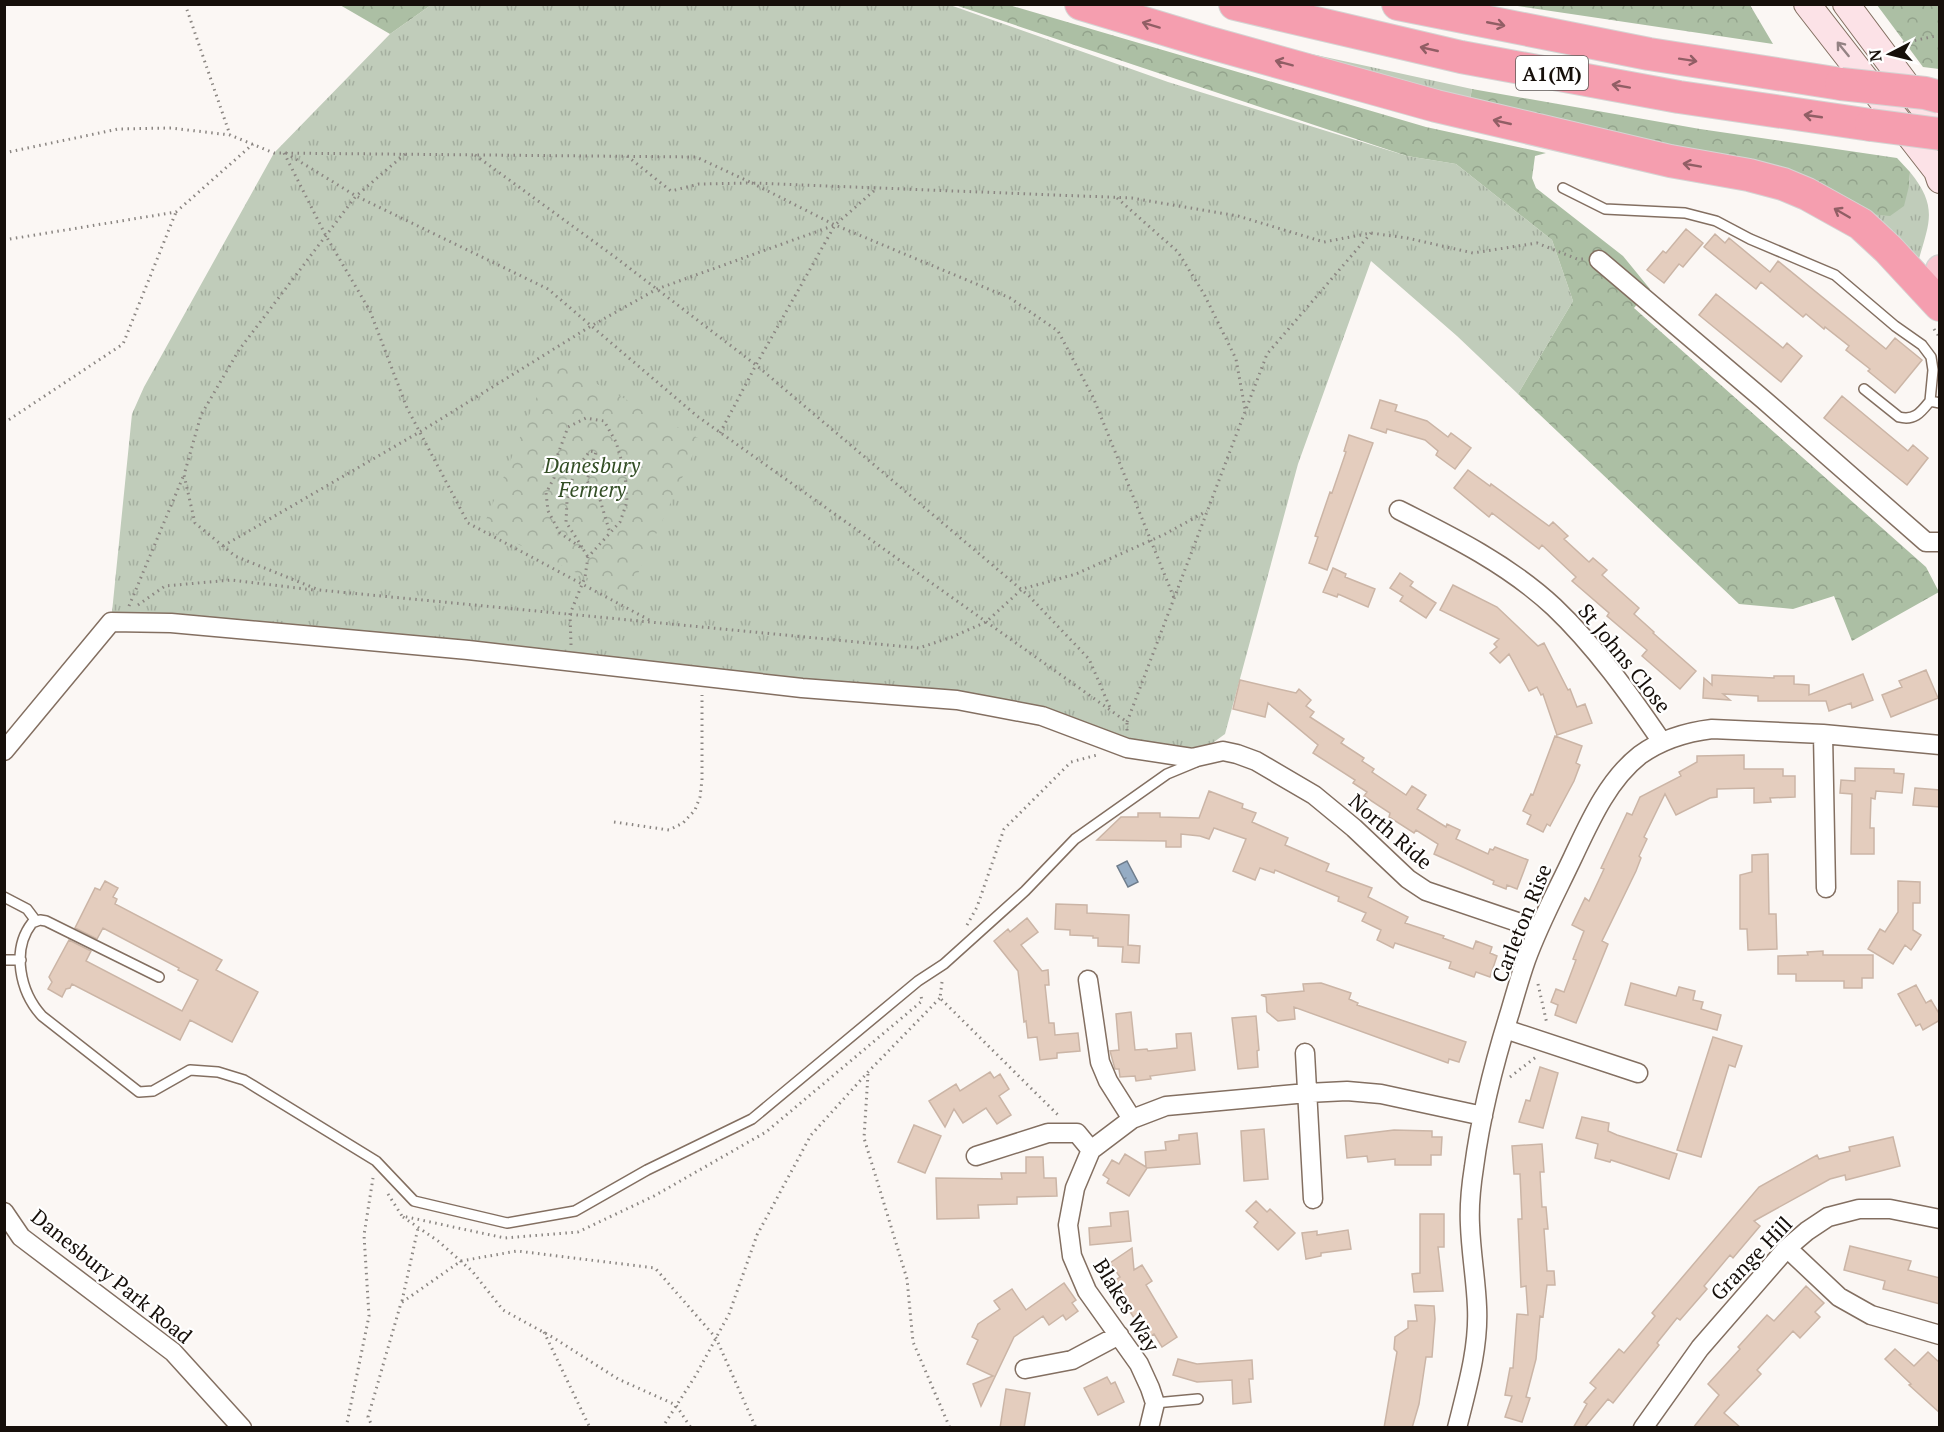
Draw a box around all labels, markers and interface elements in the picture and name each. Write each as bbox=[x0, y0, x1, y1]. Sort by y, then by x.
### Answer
one-way arrow bbox=[1142, 19, 1161, 30]
one-way arrow bbox=[1486, 19, 1506, 30]
north arrow bbox=[1860, 24, 1920, 84]
one-way arrow bbox=[1837, 41, 1850, 57]
one-way arrow bbox=[1420, 43, 1439, 55]
text: N bbox=[1863, 48, 1887, 63]
one-way arrow bbox=[1678, 55, 1697, 66]
road number: A1(M) bbox=[1516, 56, 1588, 90]
one-way arrow bbox=[1275, 57, 1294, 69]
one-way arrow bbox=[1612, 80, 1631, 91]
one-way arrow bbox=[1804, 111, 1824, 122]
one-way arrow bbox=[1492, 115, 1511, 127]
one-way arrow bbox=[1682, 159, 1702, 170]
one-way arrow bbox=[1834, 207, 1851, 219]
park label: Danesbury Fernery bbox=[543, 451, 640, 503]
street label: St Johns Close bbox=[1572, 597, 1678, 719]
street label: North Ride bbox=[1343, 787, 1439, 875]
street label: Carleton Rise bbox=[1485, 860, 1557, 986]
street label: Danesbury Park Road bbox=[26, 1202, 198, 1350]
street label: Grange Hill bbox=[1704, 1210, 1798, 1306]
street label: Blakes Way bbox=[1087, 1253, 1167, 1357]

